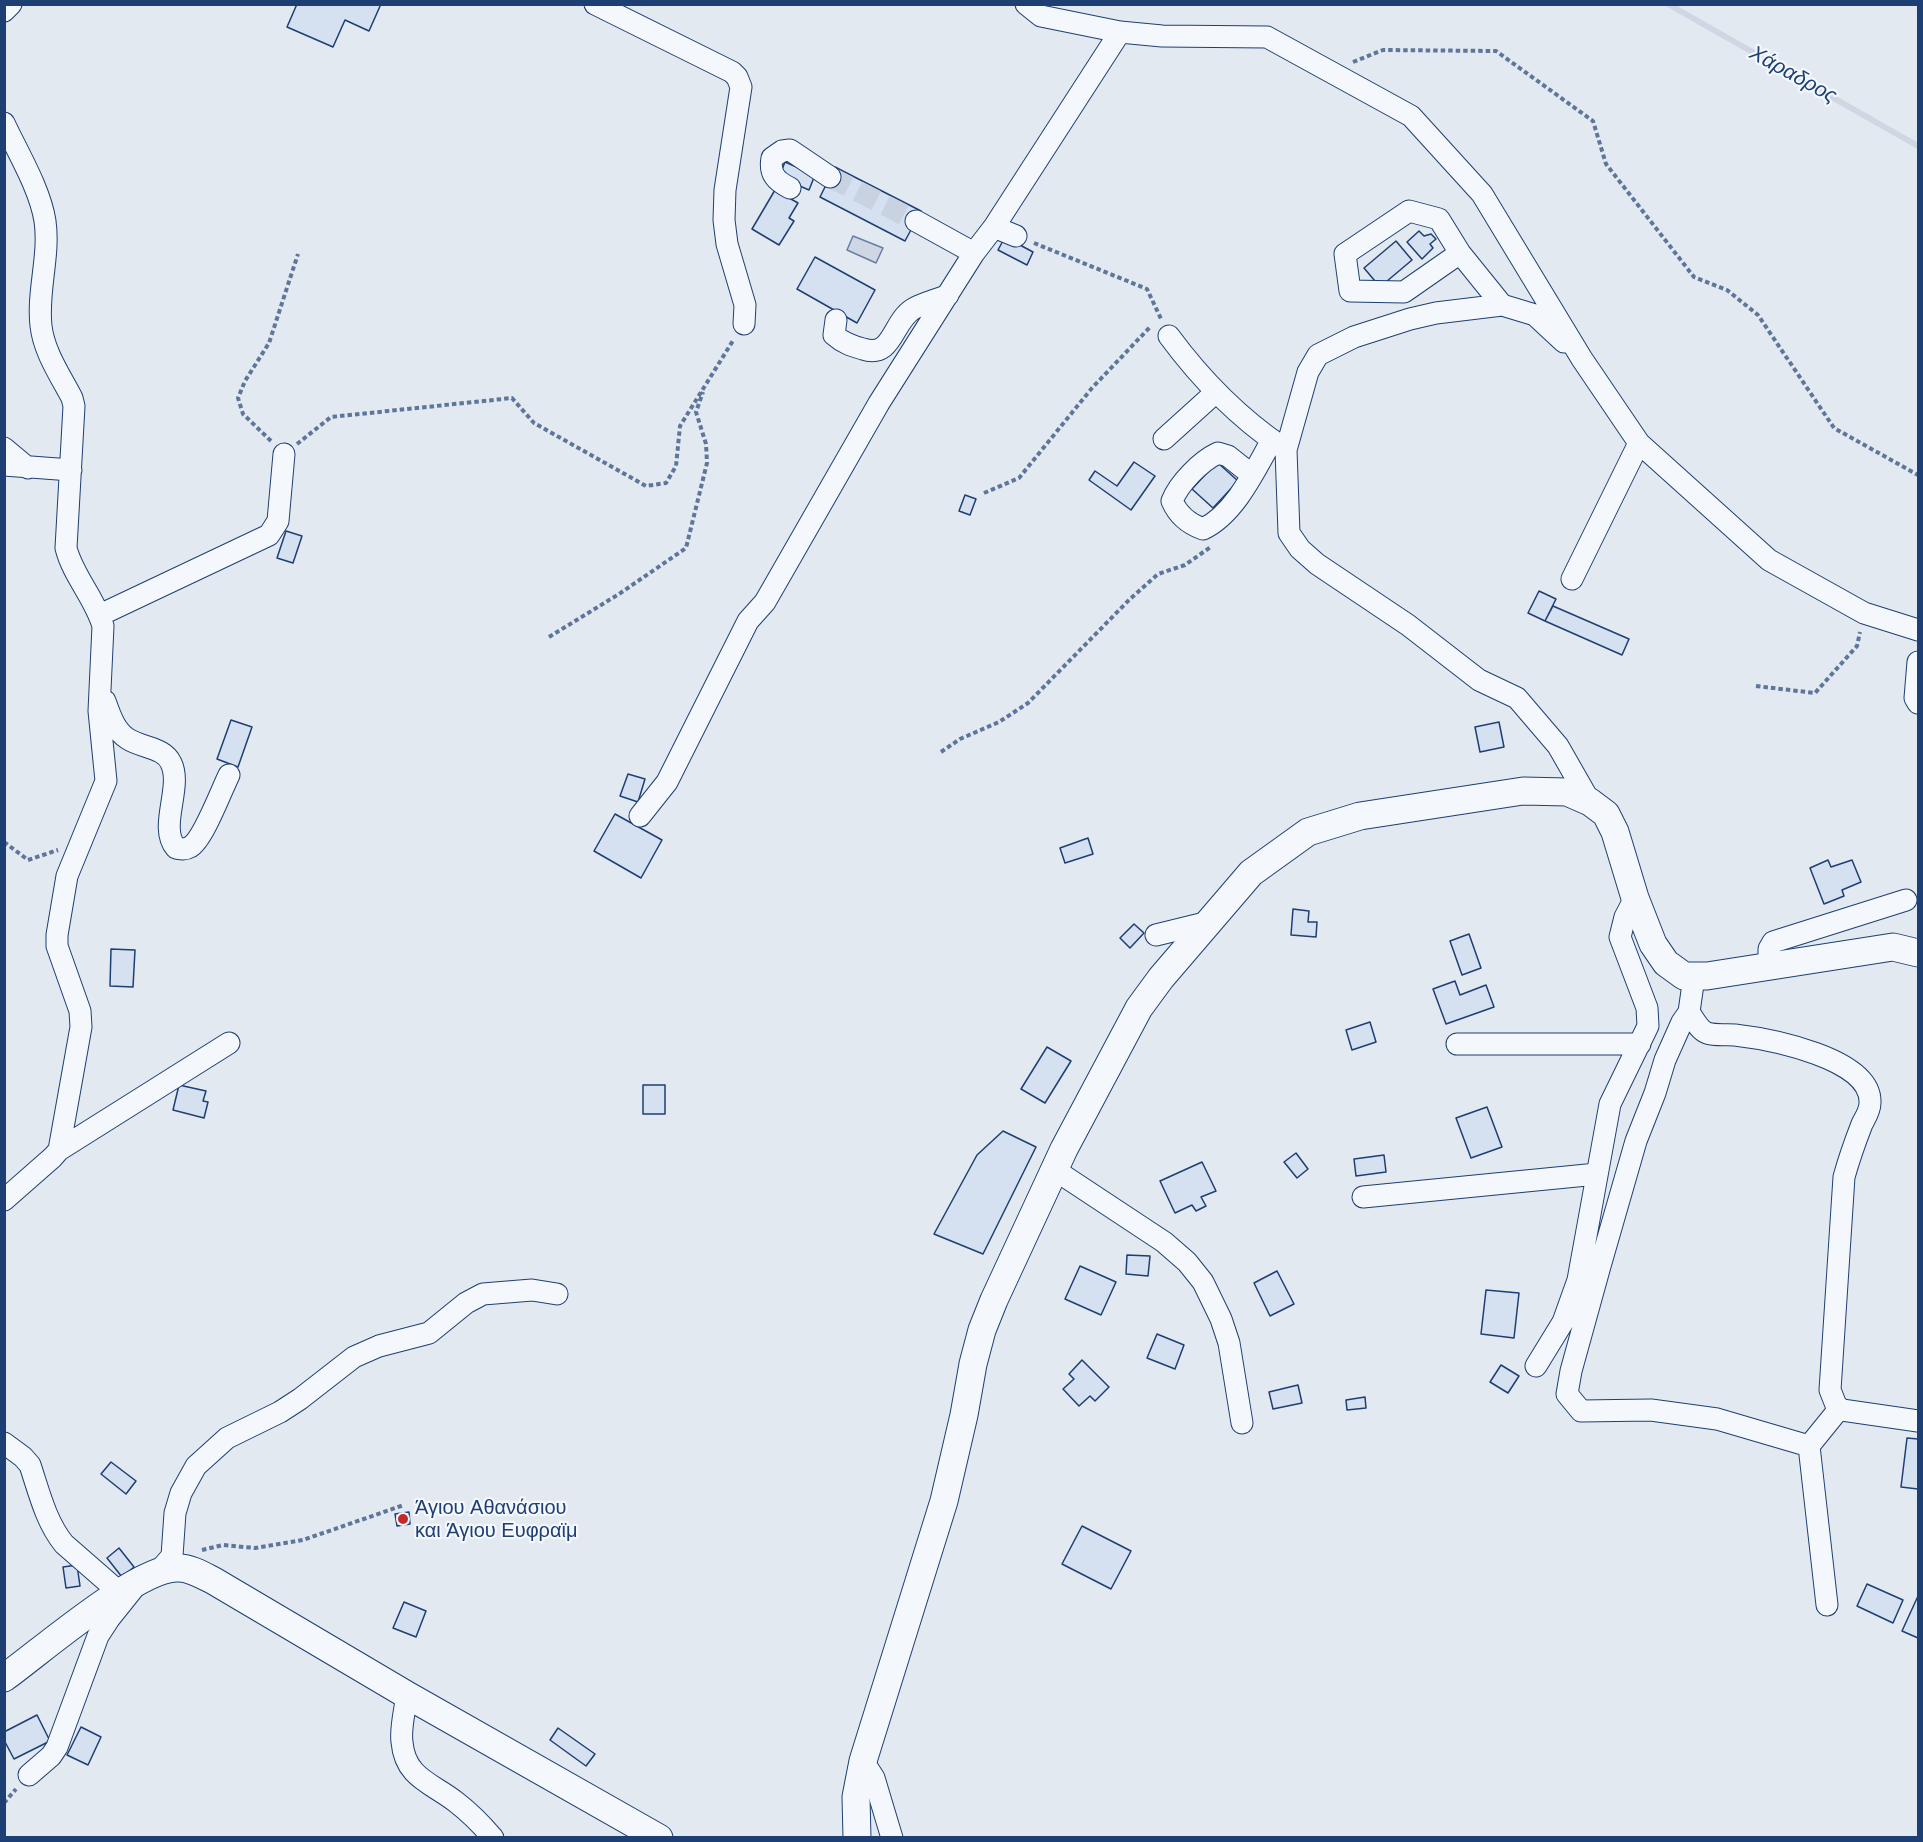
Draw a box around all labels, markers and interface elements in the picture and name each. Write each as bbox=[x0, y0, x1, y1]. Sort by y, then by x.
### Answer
water label: Χάραδρος bbox=[1745, 41, 1841, 109]
place label: Άγιου Αθανάσιου και Άγιου Ευφραϊμ bbox=[415, 1496, 578, 1543]
marker: Άγιου Αθανάσιου και Άγιου Ευφραϊμ bbox=[396, 1512, 410, 1526]

